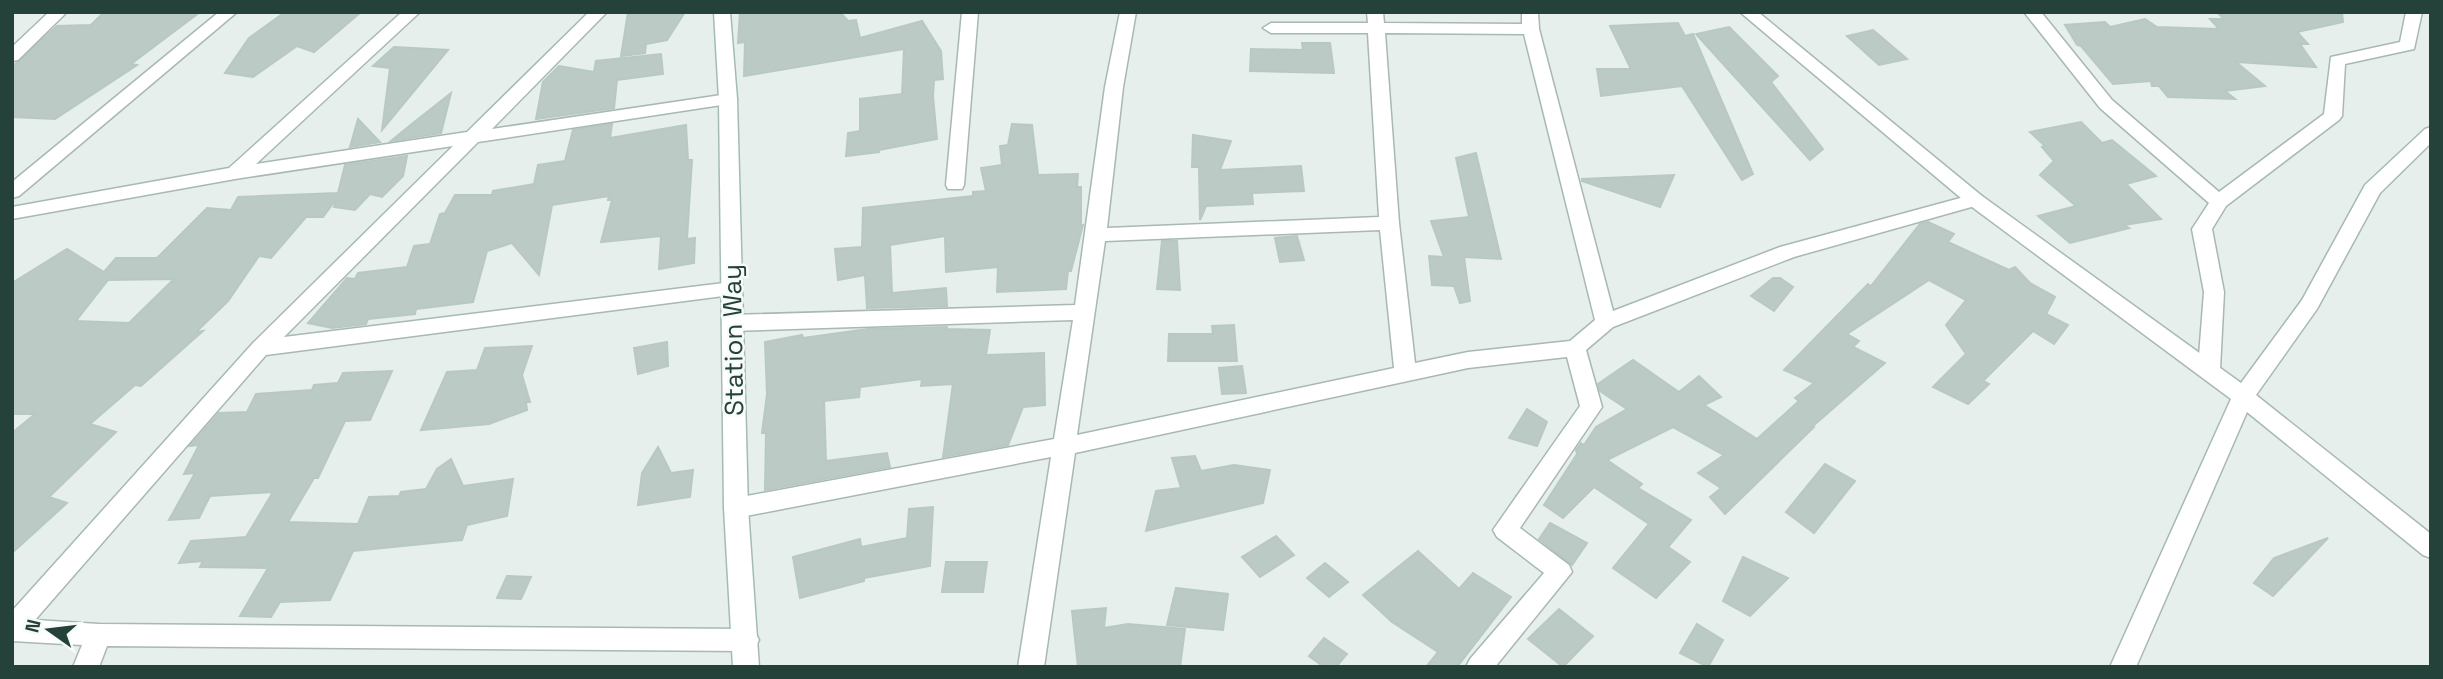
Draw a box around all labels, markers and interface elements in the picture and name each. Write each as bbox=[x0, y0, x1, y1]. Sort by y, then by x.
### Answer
street label: Station Way bbox=[715, 264, 751, 416]
north arrow bbox=[14, 595, 84, 665]
text: N bbox=[19, 617, 47, 635]

